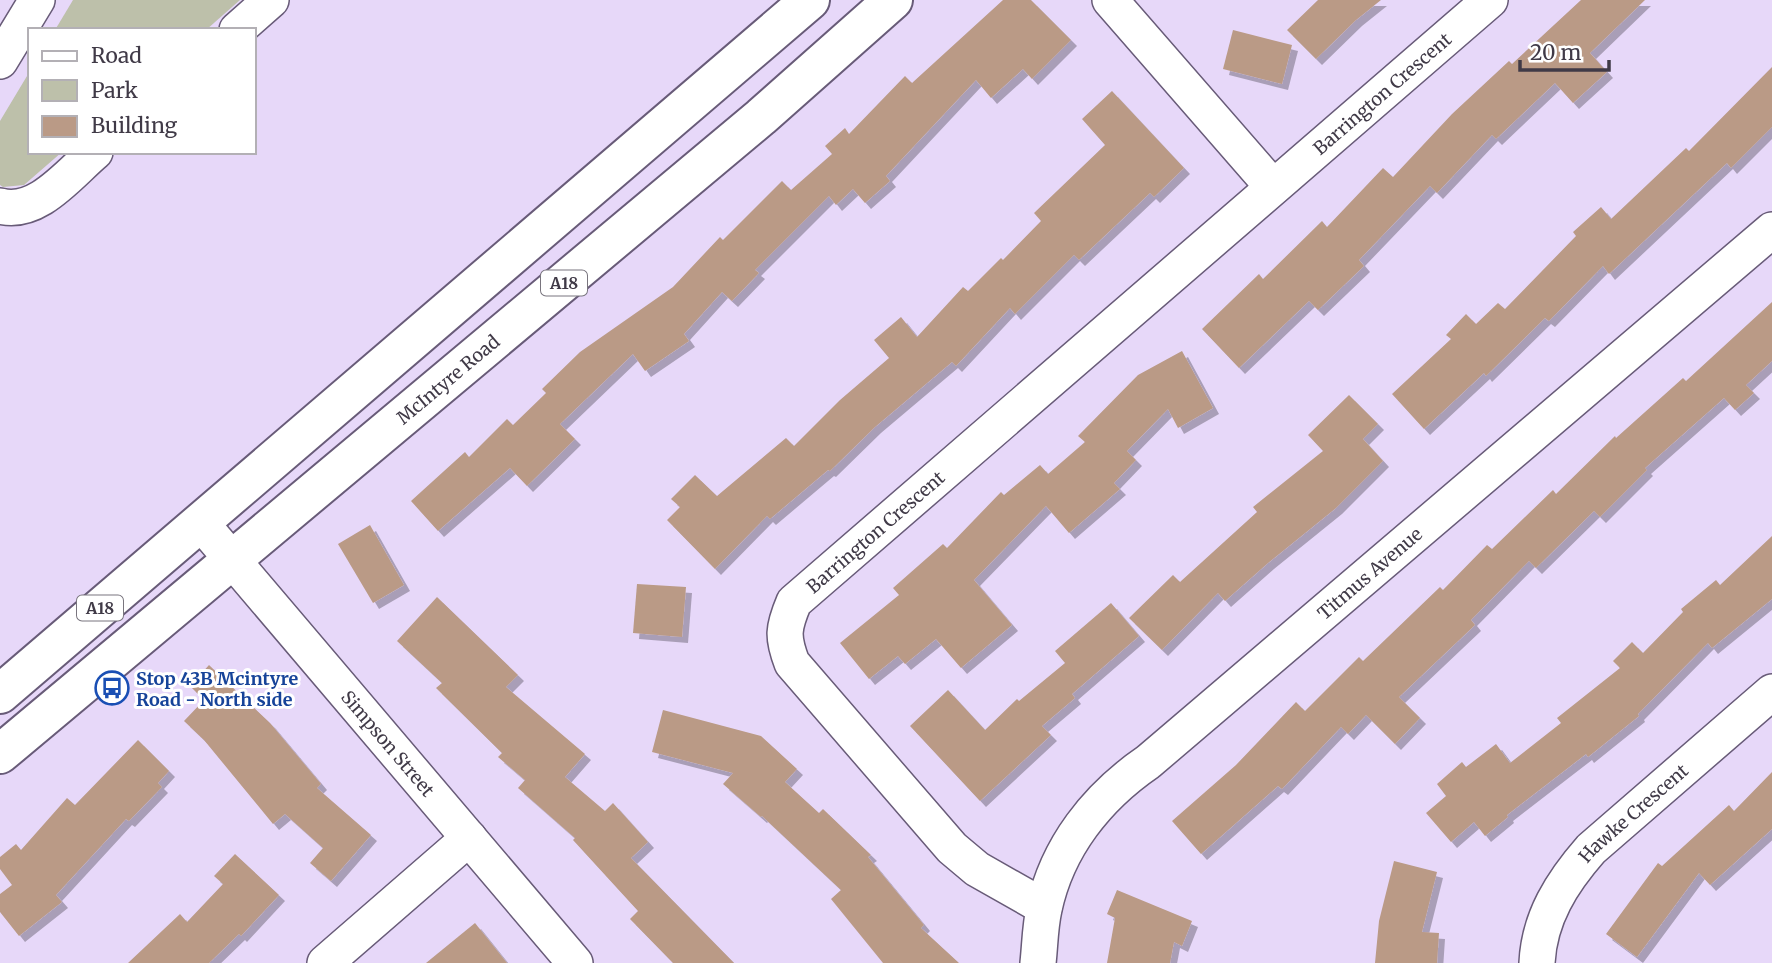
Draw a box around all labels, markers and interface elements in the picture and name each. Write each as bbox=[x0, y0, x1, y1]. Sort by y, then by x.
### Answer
street label: Barrington Crescent bbox=[1308, 27, 1456, 159]
legend bbox=[28, 28, 256, 154]
scale bar bbox=[1520, 28, 1609, 72]
text: 20 m bbox=[1530, 39, 1582, 66]
text: Road bbox=[91, 42, 142, 69]
text: Park bbox=[91, 77, 138, 104]
text: Building bbox=[91, 112, 178, 139]
road number: A18 bbox=[541, 270, 587, 296]
street label: McIntyre Road bbox=[392, 329, 504, 429]
street label: Barrington Crescent bbox=[801, 466, 949, 598]
street label: Titmus Avenue bbox=[1312, 522, 1427, 624]
road number: A18 bbox=[77, 596, 123, 621]
place label: Stop 43B Mcintyre Road - North side bbox=[136, 667, 299, 711]
bus stop icon: Stop 43B Mcintyre Road - North side bbox=[93, 669, 131, 707]
street label: Simpson Street bbox=[337, 685, 440, 801]
street label: Hawke Crescent bbox=[1573, 759, 1693, 867]

